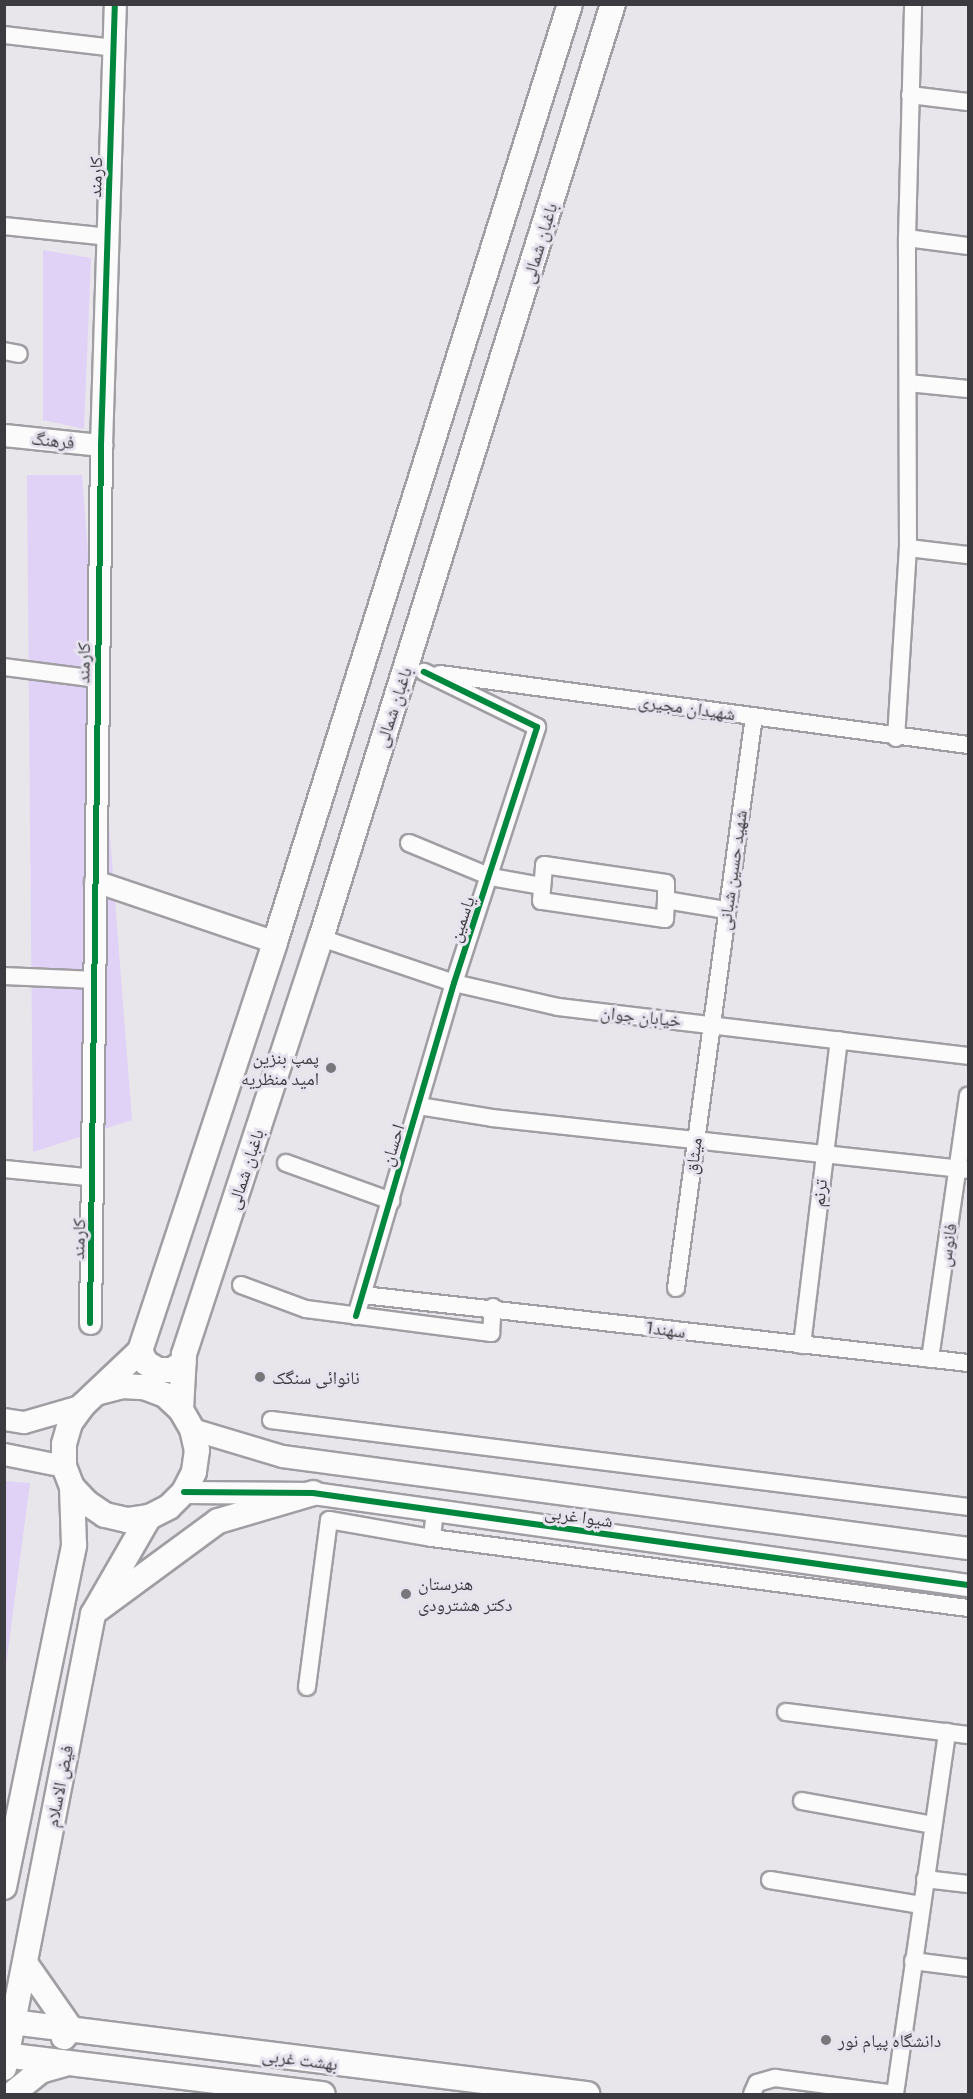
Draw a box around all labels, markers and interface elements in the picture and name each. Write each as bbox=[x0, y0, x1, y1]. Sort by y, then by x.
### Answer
street label: کارمند bbox=[83, 156, 107, 198]
street label: باغبان شمالی bbox=[517, 200, 561, 286]
street label: فرهنگ bbox=[30, 427, 76, 453]
street label: کارمند bbox=[72, 642, 94, 684]
street label: باغبان شمالی bbox=[370, 664, 416, 750]
street label: شهیدان مجیری bbox=[637, 690, 737, 724]
street label: شهید حسین شبانی bbox=[713, 809, 751, 931]
street label: یاسمین bbox=[443, 893, 479, 945]
street label: خیابان جوان bbox=[599, 1001, 683, 1031]
place label: پمپ بنزین امید منظریه bbox=[241, 1047, 319, 1090]
marker: پمپ بنزین امید منظریه bbox=[324, 1061, 338, 1075]
street label: احسان bbox=[375, 1121, 409, 1169]
street label: باغبان شمالی bbox=[222, 1126, 268, 1212]
street label: میثاق bbox=[680, 1136, 706, 1176]
street label: ترنم bbox=[807, 1178, 831, 1208]
street label: کارمند bbox=[66, 1218, 90, 1260]
street label: فانوس bbox=[933, 1222, 961, 1268]
street label: 1سهند bbox=[645, 1316, 687, 1342]
place label: نانوائی سنگک bbox=[272, 1366, 360, 1388]
marker: نانوائی سنگک bbox=[253, 1370, 267, 1384]
street label: شیوا غربی bbox=[543, 1501, 615, 1531]
place label: هنرستان دکتر هشترودی bbox=[418, 1573, 513, 1616]
marker: هنرستان دکتر هشترودی bbox=[399, 1587, 413, 1601]
street label: فیض الاسلام bbox=[40, 1743, 78, 1829]
place label: دانشگاه پیام نور bbox=[838, 2029, 941, 2051]
marker: دانشگاه پیام نور bbox=[819, 2033, 833, 2047]
street label: بهشت غربی bbox=[261, 2044, 339, 2074]

